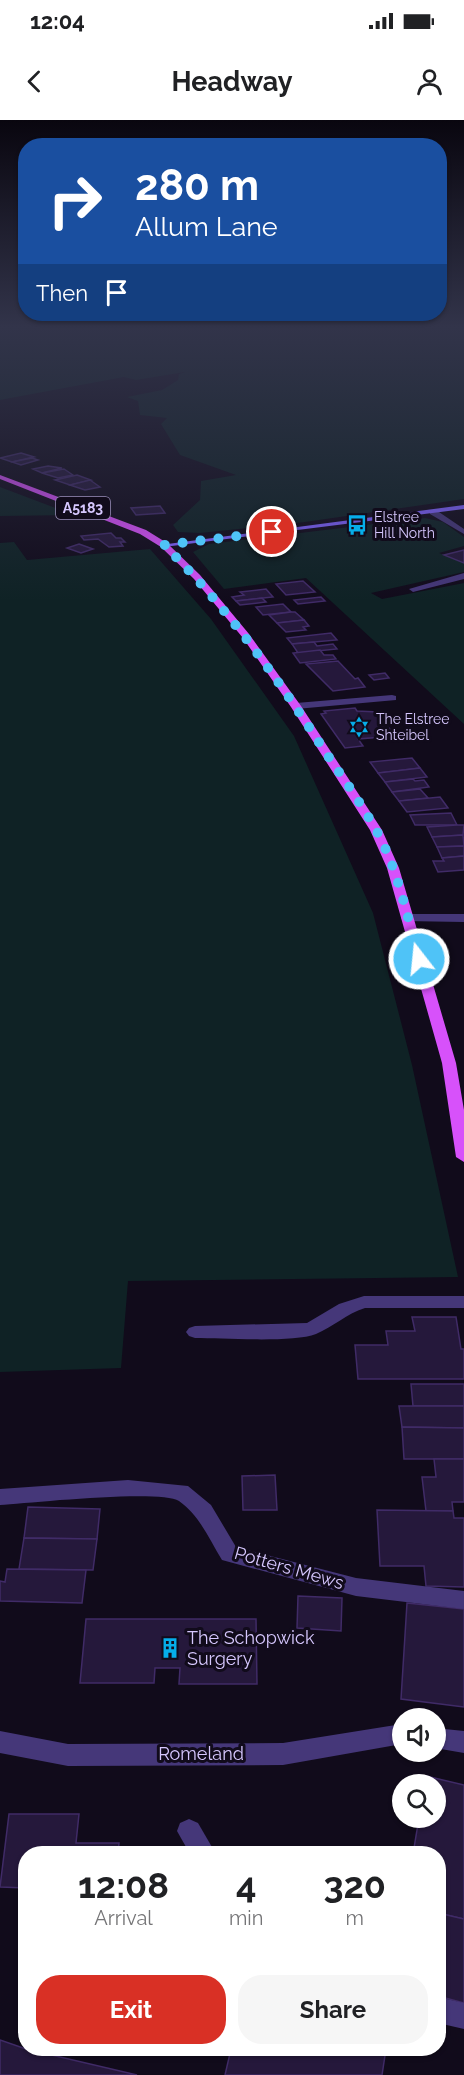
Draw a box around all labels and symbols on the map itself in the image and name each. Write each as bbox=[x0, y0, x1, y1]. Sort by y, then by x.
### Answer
road number: A5183 bbox=[56, 497, 110, 519]
pin bbox=[246, 506, 297, 557]
place label: Elstree Hill North bbox=[374, 509, 435, 541]
bus stop icon: Elstree Hill North bbox=[345, 513, 369, 537]
place label: The Elstree Shteibel bbox=[376, 711, 449, 743]
synagogue icon: The Elstree Shteibel bbox=[347, 715, 371, 739]
position arrow bbox=[387, 927, 451, 991]
street label: Potters Mews bbox=[232, 1542, 346, 1593]
place label: The Schopwick Surgery bbox=[187, 1627, 315, 1669]
building icon: The Schopwick Surgery bbox=[158, 1636, 182, 1660]
street label: Romeland bbox=[158, 1743, 244, 1764]

